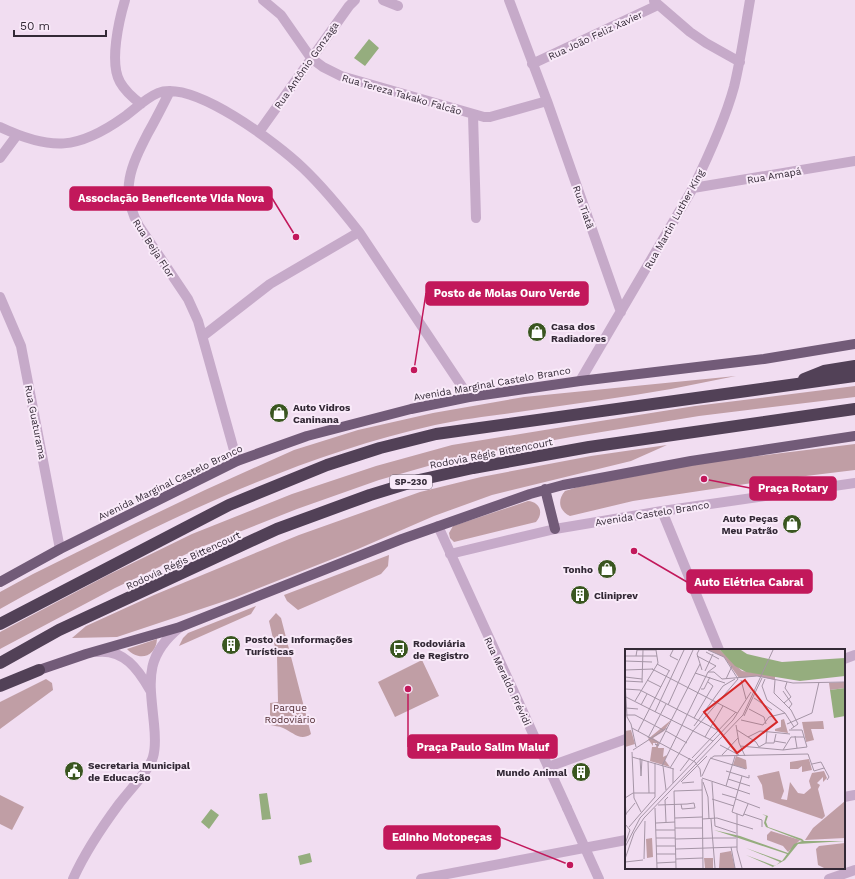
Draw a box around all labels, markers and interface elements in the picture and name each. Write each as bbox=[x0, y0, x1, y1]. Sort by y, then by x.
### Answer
street label: Rua João Feliz Xavier bbox=[546, 9, 644, 62]
scale bar bbox=[14, 12, 106, 38]
text: 50 m bbox=[20, 19, 50, 33]
street label: Rua Antônio Gonzaga bbox=[272, 19, 341, 111]
street label: Rua Tereza Takako Falcão bbox=[341, 72, 463, 117]
street label: Rua Amapá bbox=[746, 165, 802, 186]
street label: Rua Martin Luther King bbox=[642, 167, 707, 271]
street label: Rua Tiatã bbox=[571, 184, 596, 231]
callout: Associação Beneficente Vida Nova bbox=[70, 187, 272, 210]
text: Associação Beneficente Vida Nova bbox=[78, 192, 265, 205]
street label: Rua Beija Flor bbox=[131, 217, 177, 279]
callout: Posto de Molas Ouro Verde bbox=[426, 282, 588, 305]
text: Posto de Molas Ouro Verde bbox=[434, 287, 580, 300]
shop icon: Casa dos Radiadores bbox=[526, 321, 548, 343]
place label: Casa dos Radiadores bbox=[551, 321, 607, 344]
street label: Avenida Marginal Castelo Branco bbox=[413, 364, 571, 403]
street label: Rua Guaturama bbox=[23, 384, 48, 461]
shop icon: Auto Vidros Caninana bbox=[268, 402, 290, 424]
place label: Auto Vidros Caninana bbox=[293, 402, 351, 425]
street label: Rodovia Régis Bittencourt bbox=[429, 436, 554, 471]
street label: Avenida Marginal Castelo Branco bbox=[96, 443, 244, 522]
road number: SP-230 bbox=[390, 475, 432, 489]
callout: Praça Rotary bbox=[750, 477, 836, 500]
text: Praça Rotary bbox=[758, 482, 829, 495]
street label: Avenida Castelo Branco bbox=[594, 499, 710, 528]
place label: Auto Peças Meu Patrão bbox=[721, 513, 779, 536]
shop icon: Auto Peças Meu Patrão bbox=[781, 513, 803, 535]
street label: Rodovia Régis Bittencourt bbox=[124, 529, 243, 592]
shop icon: Tonho bbox=[596, 558, 618, 580]
place label: Tonho bbox=[563, 564, 593, 575]
callout: Auto Elétrica Cabral bbox=[687, 570, 812, 593]
text: Auto Elétrica Cabral bbox=[694, 576, 804, 589]
building icon: Cliniprev bbox=[569, 584, 591, 606]
place label: Cliniprev bbox=[594, 590, 638, 601]
building icon: Posto de Informações Turísticas bbox=[220, 634, 242, 656]
place label: Posto de Informações Turísticas bbox=[245, 634, 353, 657]
street label: Rua Meraldo Prévidi bbox=[482, 635, 533, 727]
bus stop icon: Rodoviária de Registro bbox=[388, 638, 410, 660]
place label: Rodoviária de Registro bbox=[413, 638, 469, 661]
inset map bbox=[625, 649, 845, 869]
park label: Parque Rodoviário bbox=[264, 702, 316, 725]
callout: Praça Paulo Salim Maluf bbox=[408, 735, 557, 758]
text: Praça Paulo Salim Maluf bbox=[417, 741, 550, 754]
public building icon: Secretaria Municipal de Educação bbox=[63, 760, 85, 782]
place label: Secretaria Municipal de Educação bbox=[88, 760, 191, 783]
building icon: Mundo Animal bbox=[570, 761, 592, 783]
place label: Mundo Animal bbox=[496, 767, 568, 778]
callout: Edinho Motopeças bbox=[384, 826, 500, 849]
text: Edinho Motopeças bbox=[392, 831, 492, 844]

